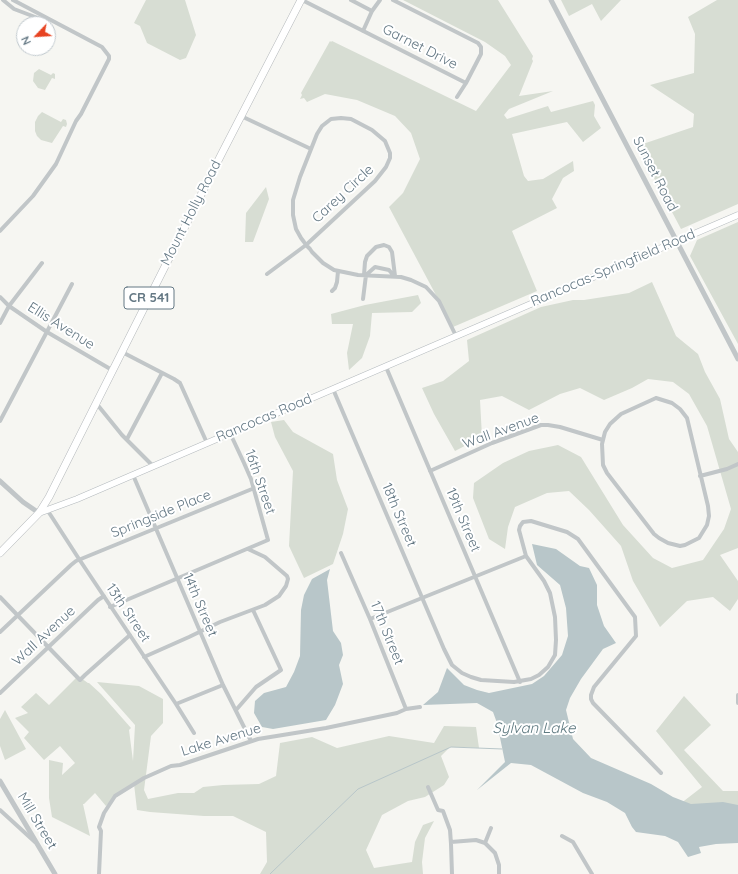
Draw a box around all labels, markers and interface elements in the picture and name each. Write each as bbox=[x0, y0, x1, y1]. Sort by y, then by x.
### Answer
north arrow bbox=[16, 16, 56, 56]
street label: Garnet Drive bbox=[380, 21, 460, 73]
text: N bbox=[18, 34, 34, 47]
street label: Sunset Road bbox=[629, 134, 681, 214]
street label: Mount Holly Road bbox=[157, 158, 225, 268]
street label: Carey Circle bbox=[309, 161, 377, 227]
street label: Rancocas-Springfield Road bbox=[528, 226, 698, 310]
road number: CR 541 bbox=[124, 287, 174, 309]
street label: Ellis Avenue bbox=[24, 299, 98, 353]
street label: Rancocas Road bbox=[214, 390, 314, 446]
street label: Wall Avenue bbox=[461, 409, 541, 453]
street label: 16th Street bbox=[241, 447, 279, 517]
street label: 18th Street bbox=[378, 481, 420, 549]
street label: Springside Place bbox=[109, 486, 213, 542]
street label: 19th Street bbox=[442, 486, 484, 554]
street label: 14th Street bbox=[179, 571, 221, 639]
street label: 13th Street bbox=[102, 580, 154, 646]
street label: 17th Street bbox=[367, 599, 407, 667]
street label: Wall Avenue bbox=[9, 603, 79, 669]
water label: Sylvan Lake bbox=[492, 719, 576, 737]
street label: Lake Avenue bbox=[179, 720, 263, 760]
street label: Mill Street bbox=[14, 790, 60, 852]

